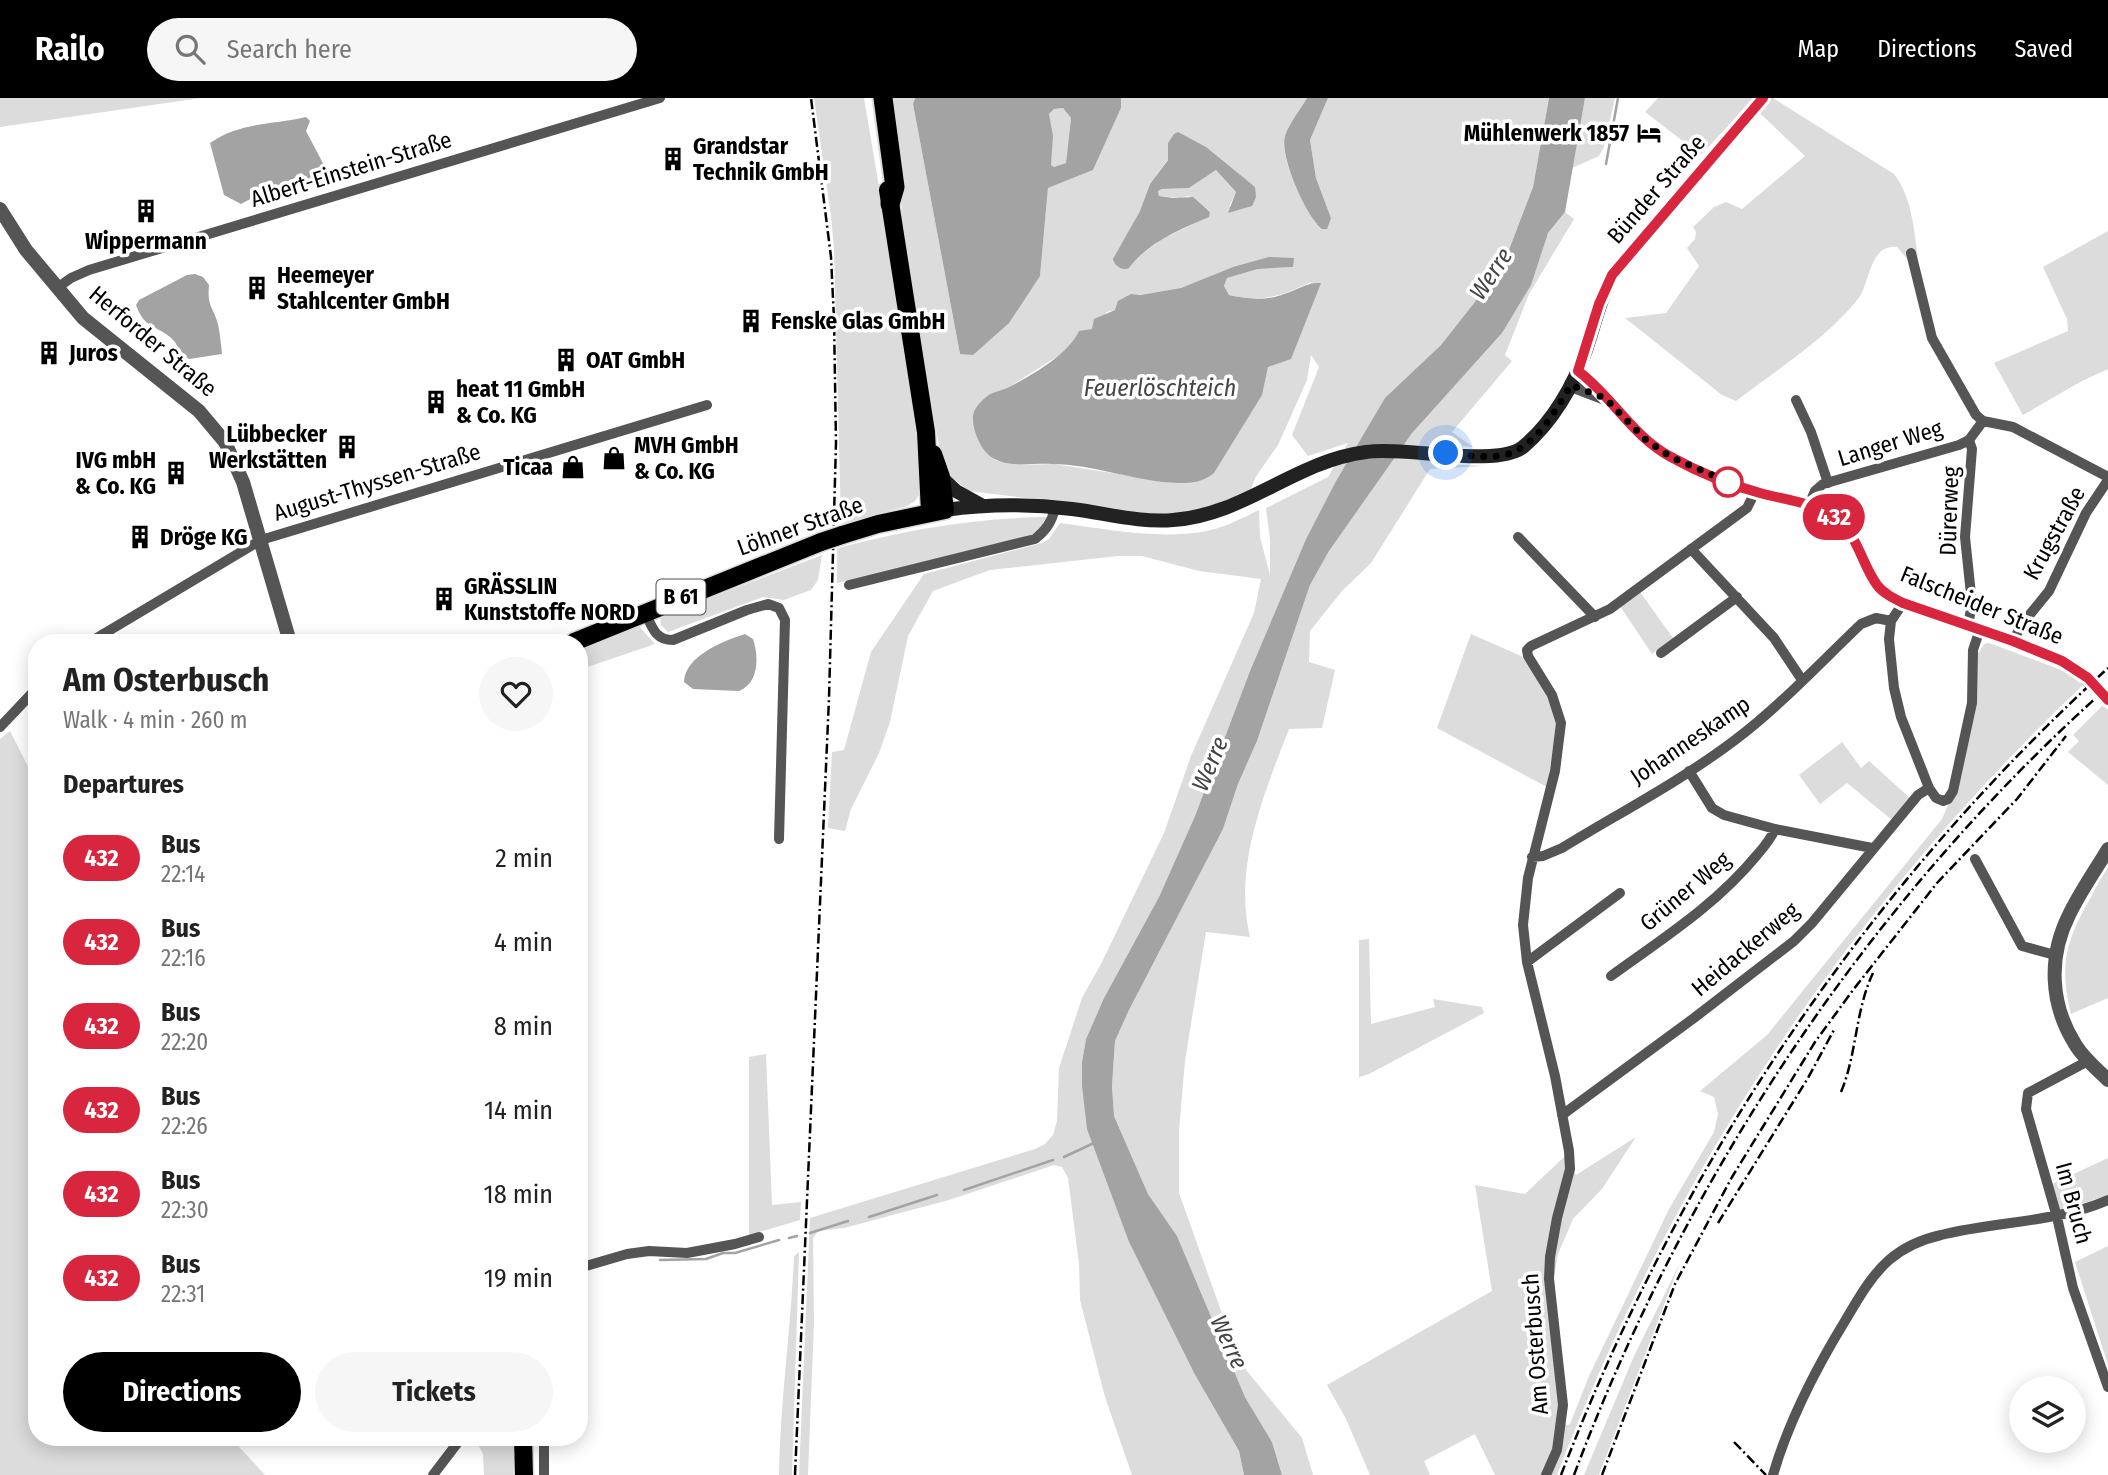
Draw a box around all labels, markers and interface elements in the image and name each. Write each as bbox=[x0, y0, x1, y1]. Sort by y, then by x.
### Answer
search box bbox=[147, 18, 637, 81]
text: Railo bbox=[35, 29, 105, 69]
icon: search bbox=[171, 30, 209, 68]
text: Search here bbox=[227, 34, 352, 65]
text: Map bbox=[1798, 35, 1839, 63]
text: Directions bbox=[1877, 35, 1976, 63]
text: Saved bbox=[2014, 35, 2073, 63]
place label: Mühlenwerk 1857 bbox=[1464, 119, 1629, 147]
hotel icon: Mühlenwerk 1857 bbox=[1635, 119, 1663, 147]
street label: Albert-Einstein-Straße bbox=[247, 125, 455, 213]
street label: Bünder Straße bbox=[1601, 129, 1711, 249]
place label: Grandstar Technik GmbH bbox=[693, 132, 829, 186]
building icon: Grandstar Technik GmbH bbox=[659, 145, 687, 173]
building icon: Wippermann bbox=[132, 197, 160, 225]
place label: Wippermann bbox=[85, 227, 207, 255]
water label: Werre bbox=[1464, 243, 1518, 305]
place label: Heemeyer Stahlcenter GmbH bbox=[277, 261, 450, 315]
building icon: Heemeyer Stahlcenter GmbH bbox=[243, 274, 271, 302]
street label: Herforder Straße bbox=[84, 280, 222, 402]
building icon: Fenske Glas GmbH bbox=[737, 307, 765, 335]
place label: Fenske Glas GmbH bbox=[771, 307, 945, 335]
building icon: Juros bbox=[35, 339, 63, 367]
place label: Juros bbox=[68, 339, 118, 367]
building icon: OAT GmbH bbox=[552, 346, 580, 374]
place label: OAT GmbH bbox=[586, 346, 685, 374]
water label: Feuerlöschteich bbox=[1084, 374, 1236, 402]
place label: heat 11 GmbH & Co. KG bbox=[456, 375, 585, 429]
building icon: heat 11 GmbH & Co. KG bbox=[422, 388, 450, 416]
street label: Langer Weg bbox=[1834, 414, 1946, 472]
place label: Lübbecker Werkstätten bbox=[209, 420, 328, 474]
place label: MVH GmbH & Co. KG bbox=[634, 431, 739, 485]
building icon: Lübbecker Werkstätten bbox=[333, 433, 361, 461]
your location bbox=[1428, 435, 1463, 470]
street label: August-Thyssen-Straße bbox=[270, 437, 484, 527]
shop icon: MVH GmbH & Co. KG bbox=[600, 444, 628, 472]
place label: IVG mbH & Co. KG bbox=[75, 446, 156, 500]
place label: Ticaa bbox=[503, 453, 553, 481]
shop icon: Ticaa bbox=[559, 453, 587, 481]
building icon: IVG mbH & Co. KG bbox=[162, 459, 190, 487]
street label: Dürerweg bbox=[1933, 466, 1965, 556]
unlabelled marker bbox=[1713, 467, 1743, 497]
street label: Krugstraße bbox=[2017, 481, 2091, 585]
street label: Löhner Straße bbox=[733, 490, 867, 562]
line badge: 432 bbox=[1794, 494, 1874, 540]
text: 432 bbox=[1817, 503, 1851, 531]
building icon: Dröge KG bbox=[126, 523, 154, 551]
place label: Dröge KG bbox=[160, 523, 248, 551]
street label: Falscheider Straße bbox=[1897, 560, 2067, 650]
place label: GRÄSSLIN Kunststoffe NORD bbox=[464, 572, 636, 626]
road number: B 61 bbox=[656, 580, 706, 614]
building icon: GRÄSSLIN Kunststoffe NORD bbox=[430, 585, 458, 613]
button: heart bbox=[479, 657, 553, 731]
text: Am Osterbusch bbox=[63, 660, 269, 700]
street label: Johanneskamp bbox=[1625, 690, 1755, 790]
text: Walk · 4 min · 260 m bbox=[63, 706, 248, 734]
water label: Werre bbox=[1186, 733, 1234, 795]
text: Departures bbox=[63, 769, 184, 800]
text: Bus bbox=[161, 829, 200, 860]
text: 2 min bbox=[495, 843, 553, 874]
text: 432 bbox=[84, 844, 119, 872]
street label: Grüner Weg bbox=[1634, 845, 1736, 937]
text: 22:14 bbox=[161, 860, 205, 888]
street label: Heidackerweg bbox=[1686, 896, 1805, 1002]
text: Bus bbox=[161, 913, 200, 944]
text: 4 min bbox=[494, 927, 553, 958]
text: 432 bbox=[84, 928, 119, 956]
text: 22:16 bbox=[161, 944, 206, 972]
text: Bus bbox=[161, 997, 200, 1028]
text: 8 min bbox=[494, 1011, 553, 1042]
text: 432 bbox=[84, 1012, 119, 1040]
text: 22:20 bbox=[161, 1028, 208, 1056]
text: Bus bbox=[161, 1081, 200, 1112]
text: 14 min bbox=[484, 1095, 553, 1126]
text: 432 bbox=[84, 1096, 119, 1124]
text: 22:26 bbox=[161, 1112, 208, 1140]
street label: Im Bruch bbox=[2050, 1159, 2098, 1247]
text: Bus bbox=[161, 1165, 200, 1196]
text: 18 min bbox=[484, 1179, 553, 1210]
text: 432 bbox=[84, 1180, 119, 1208]
text: 22:30 bbox=[161, 1196, 209, 1224]
text: Bus bbox=[161, 1249, 200, 1280]
text: 19 min bbox=[484, 1263, 553, 1294]
text: 432 bbox=[84, 1264, 119, 1292]
street label: Am Osterbusch bbox=[1516, 1272, 1554, 1416]
text: 22:31 bbox=[161, 1280, 205, 1308]
water label: Werre bbox=[1204, 1311, 1254, 1373]
button: Directions bbox=[63, 1352, 301, 1432]
button: Tickets bbox=[315, 1352, 553, 1432]
map controls bbox=[2009, 1376, 2086, 1453]
button: layers bbox=[2009, 1376, 2086, 1453]

